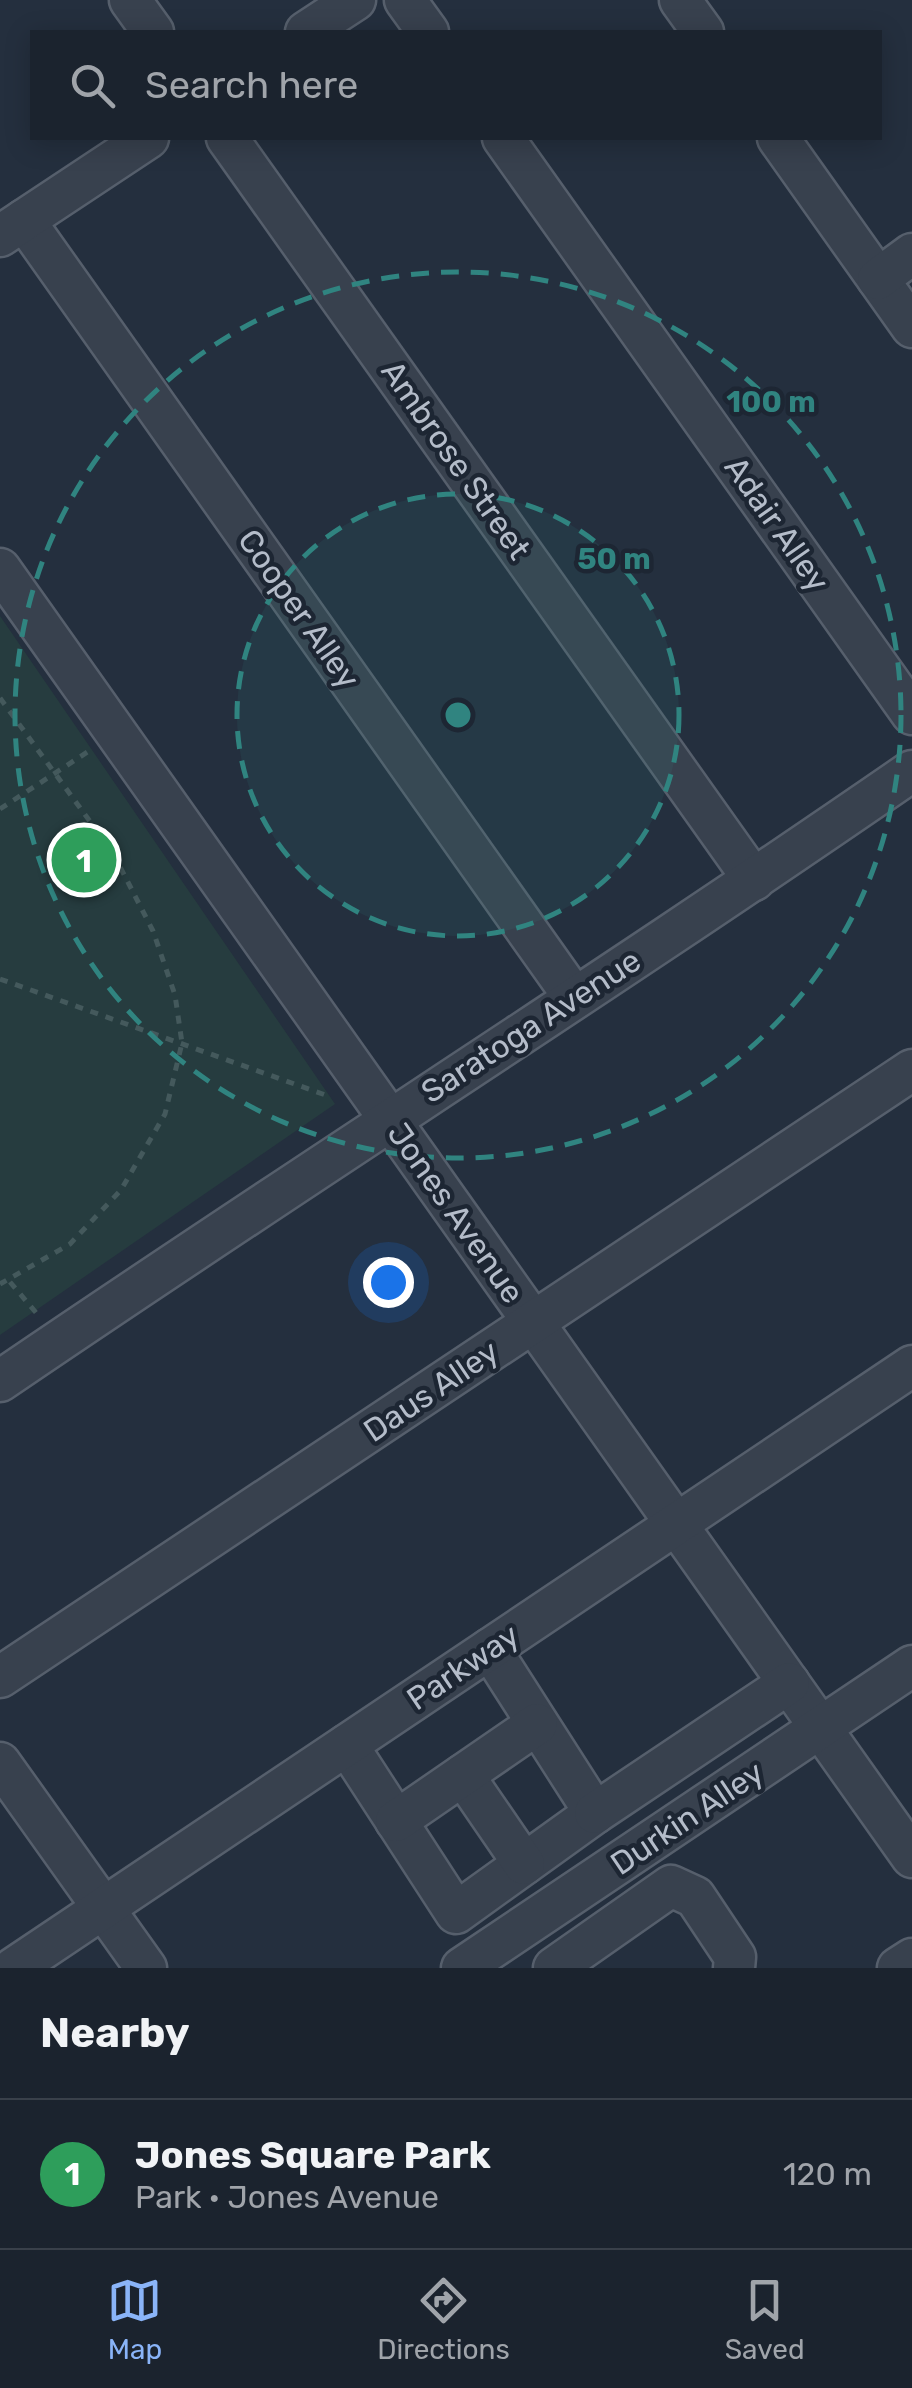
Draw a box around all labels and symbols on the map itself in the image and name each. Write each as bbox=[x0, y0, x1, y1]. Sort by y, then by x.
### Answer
street label: Ambrose Street bbox=[373, 353, 539, 567]
text: 100 m bbox=[726, 384, 816, 420]
street label: Adair Alley bbox=[717, 449, 837, 599]
street label: Cooper Alley bbox=[230, 522, 368, 696]
text: 50 m bbox=[577, 541, 651, 577]
centre of rings bbox=[440, 697, 476, 733]
pin: 1 bbox=[52, 822, 116, 898]
street label: Saratoga Avenue bbox=[414, 941, 648, 1111]
street label: Jones Avenue bbox=[380, 1116, 532, 1310]
your location bbox=[363, 1257, 414, 1308]
street label: Daus Alley bbox=[356, 1332, 506, 1450]
street label: Parkway bbox=[400, 1616, 526, 1718]
street label: Durkin Alley bbox=[603, 1753, 771, 1883]

